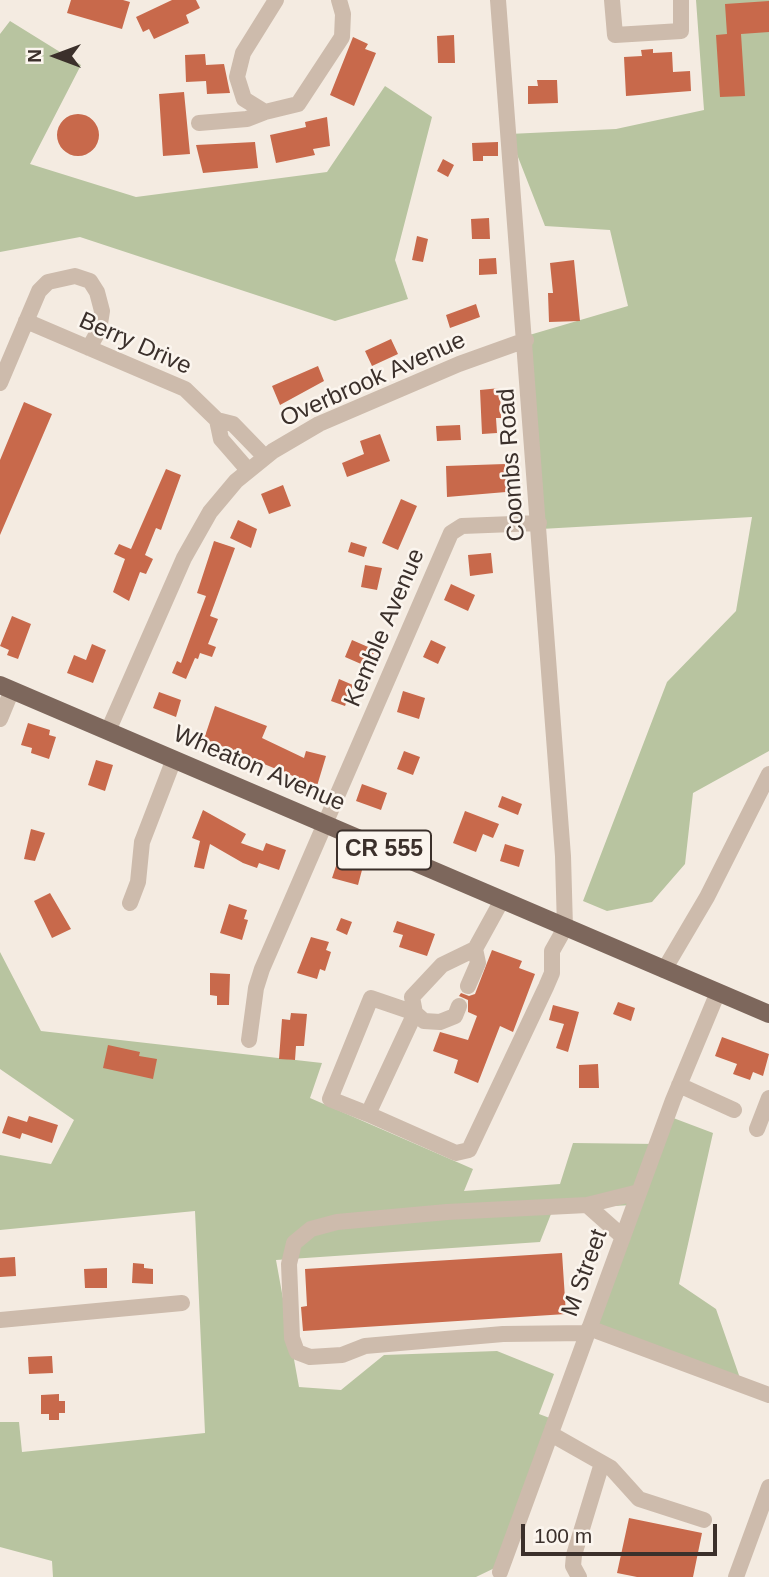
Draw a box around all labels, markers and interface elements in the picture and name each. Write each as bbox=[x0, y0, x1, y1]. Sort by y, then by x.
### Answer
north arrow bbox=[21, 21, 91, 91]
text: N bbox=[24, 49, 45, 63]
street label: Berry Drive bbox=[74, 306, 196, 382]
street label: Overbrook Avenue bbox=[276, 326, 470, 434]
street label: Coombs Road bbox=[492, 387, 532, 543]
street label: Kemble Avenue bbox=[339, 545, 431, 711]
street label: Wheaton Avenue bbox=[169, 720, 349, 818]
road number: CR 555 bbox=[337, 830, 431, 870]
street label: M Street bbox=[556, 1225, 614, 1321]
scale bar bbox=[524, 1510, 720, 1554]
text: 100 m bbox=[534, 1524, 592, 1547]

